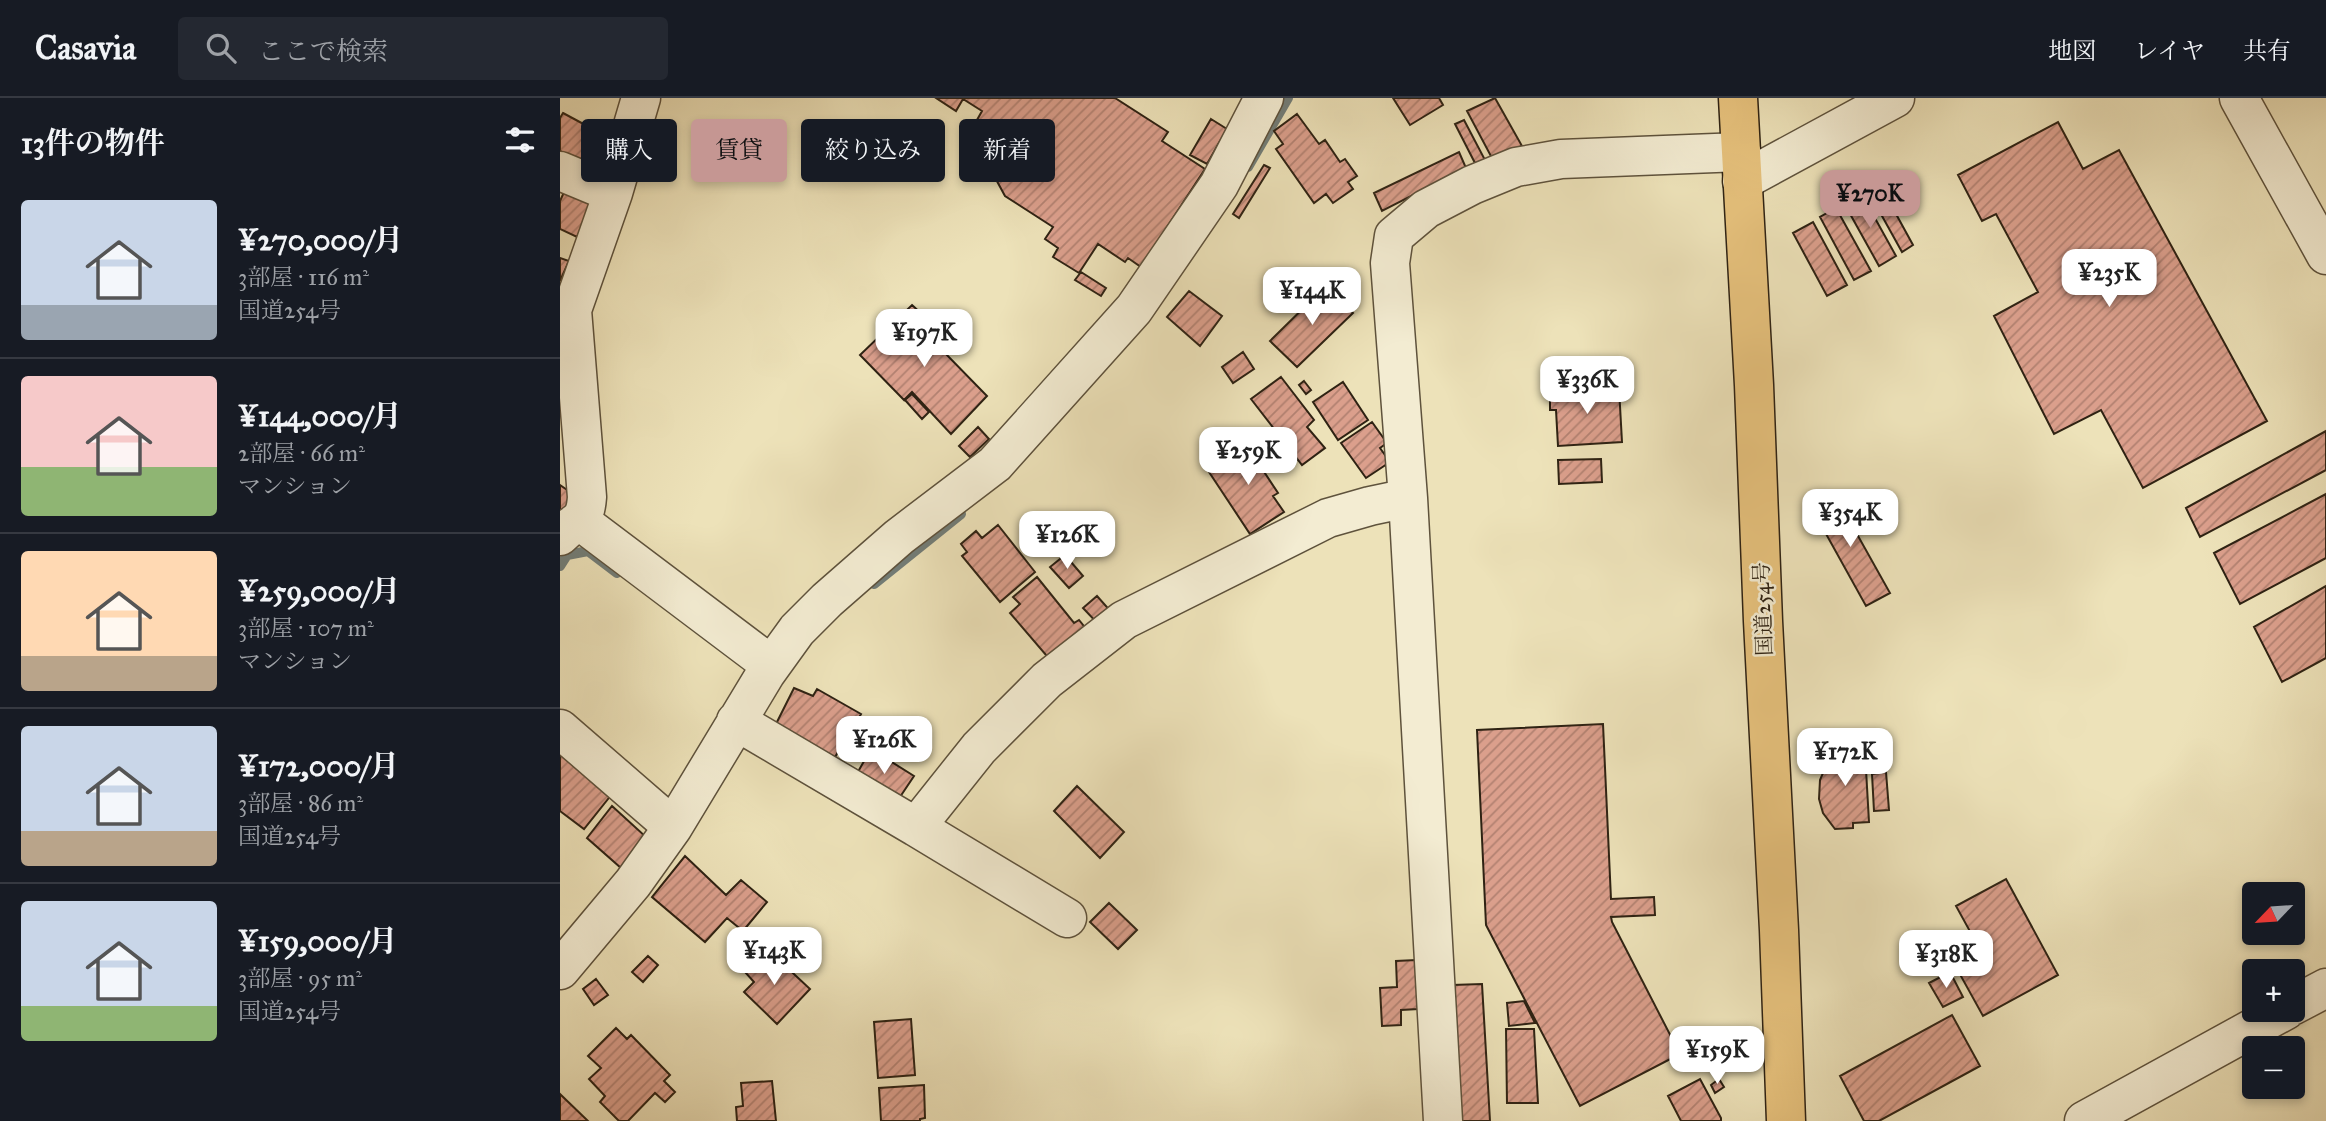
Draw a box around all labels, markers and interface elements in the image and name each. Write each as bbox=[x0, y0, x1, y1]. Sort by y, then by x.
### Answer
search box bbox=[178, 17, 668, 80]
text: Casavia bbox=[35, 28, 136, 68]
icon: search bbox=[202, 29, 240, 67]
text: ここで検索 bbox=[258, 35, 388, 67]
text: 地図 bbox=[2048, 36, 2096, 66]
text: レイヤ bbox=[2134, 36, 2205, 66]
text: 共有 bbox=[2243, 36, 2291, 66]
chip: 購入 bbox=[581, 119, 677, 182]
chip: 賃貸 bbox=[691, 119, 787, 182]
chip: 絞り込み bbox=[801, 119, 945, 182]
chip: 新着 bbox=[959, 119, 1055, 182]
icon: filters bbox=[501, 121, 539, 159]
text: 13件の物件 bbox=[21, 125, 165, 161]
pin: ¥270K bbox=[1821, 170, 1919, 230]
text: ¥270K bbox=[1836, 179, 1904, 207]
text: ¥270,000/月 bbox=[238, 222, 403, 258]
icon: home bbox=[77, 228, 161, 312]
pin: ¥235K bbox=[2060, 250, 2158, 309]
text: ¥235K bbox=[2078, 258, 2140, 286]
text: 3部屋 · 116 m² bbox=[238, 263, 369, 291]
pin: ¥144K bbox=[1263, 268, 1361, 327]
text: ¥144K bbox=[1279, 276, 1345, 304]
text: 国道254号 bbox=[238, 296, 341, 324]
pin: ¥197K bbox=[875, 310, 973, 369]
text: ¥197K bbox=[892, 318, 956, 346]
pin: ¥336K bbox=[1538, 356, 1636, 416]
text: ¥336K bbox=[1556, 365, 1618, 393]
text: ¥144,000/月 bbox=[238, 398, 402, 434]
icon: home bbox=[77, 404, 161, 488]
pin: ¥259K bbox=[1199, 428, 1297, 487]
text: ¥259K bbox=[1215, 436, 1281, 464]
text: 2部屋 · 66 m² bbox=[238, 439, 365, 467]
text: マンション bbox=[238, 472, 352, 500]
pin: ¥354K bbox=[1801, 490, 1899, 549]
text: ¥354K bbox=[1818, 498, 1882, 526]
pin: ¥126K bbox=[1018, 512, 1116, 571]
text: ¥126K bbox=[1035, 520, 1099, 548]
street label: 国道254号 bbox=[1748, 562, 1778, 656]
text: ¥259,000/月 bbox=[238, 573, 401, 609]
icon: home bbox=[77, 579, 161, 663]
text: 3部屋 · 107 m² bbox=[238, 614, 374, 642]
text: マンション bbox=[238, 647, 352, 675]
pin: ¥126K bbox=[835, 716, 933, 776]
text: ¥126K bbox=[852, 725, 916, 753]
pin: ¥172K bbox=[1796, 728, 1894, 788]
text: ¥172K bbox=[1813, 737, 1877, 765]
text: ¥172,000/月 bbox=[238, 748, 399, 784]
icon: home bbox=[77, 754, 161, 838]
text: 3部屋 · 86 m² bbox=[238, 789, 363, 817]
text: 国道254号 bbox=[238, 822, 341, 850]
north arrow bbox=[2242, 882, 2305, 945]
map controls bbox=[2242, 882, 2305, 1099]
text: ¥159,000/月 bbox=[238, 923, 398, 959]
pin: ¥143K bbox=[725, 928, 823, 987]
icon: home bbox=[77, 929, 161, 1013]
pin: ¥318K bbox=[1897, 930, 1995, 990]
text: ¥143K bbox=[743, 936, 805, 964]
text: ¥318K bbox=[1915, 939, 1977, 967]
button: + bbox=[2242, 959, 2305, 1022]
text: 3部屋 · 95 m² bbox=[238, 964, 362, 992]
text: 国道254号 bbox=[238, 997, 341, 1025]
pin: ¥159K bbox=[1668, 1026, 1766, 1086]
text: ¥159K bbox=[1685, 1035, 1749, 1063]
button: − bbox=[2242, 1036, 2305, 1099]

